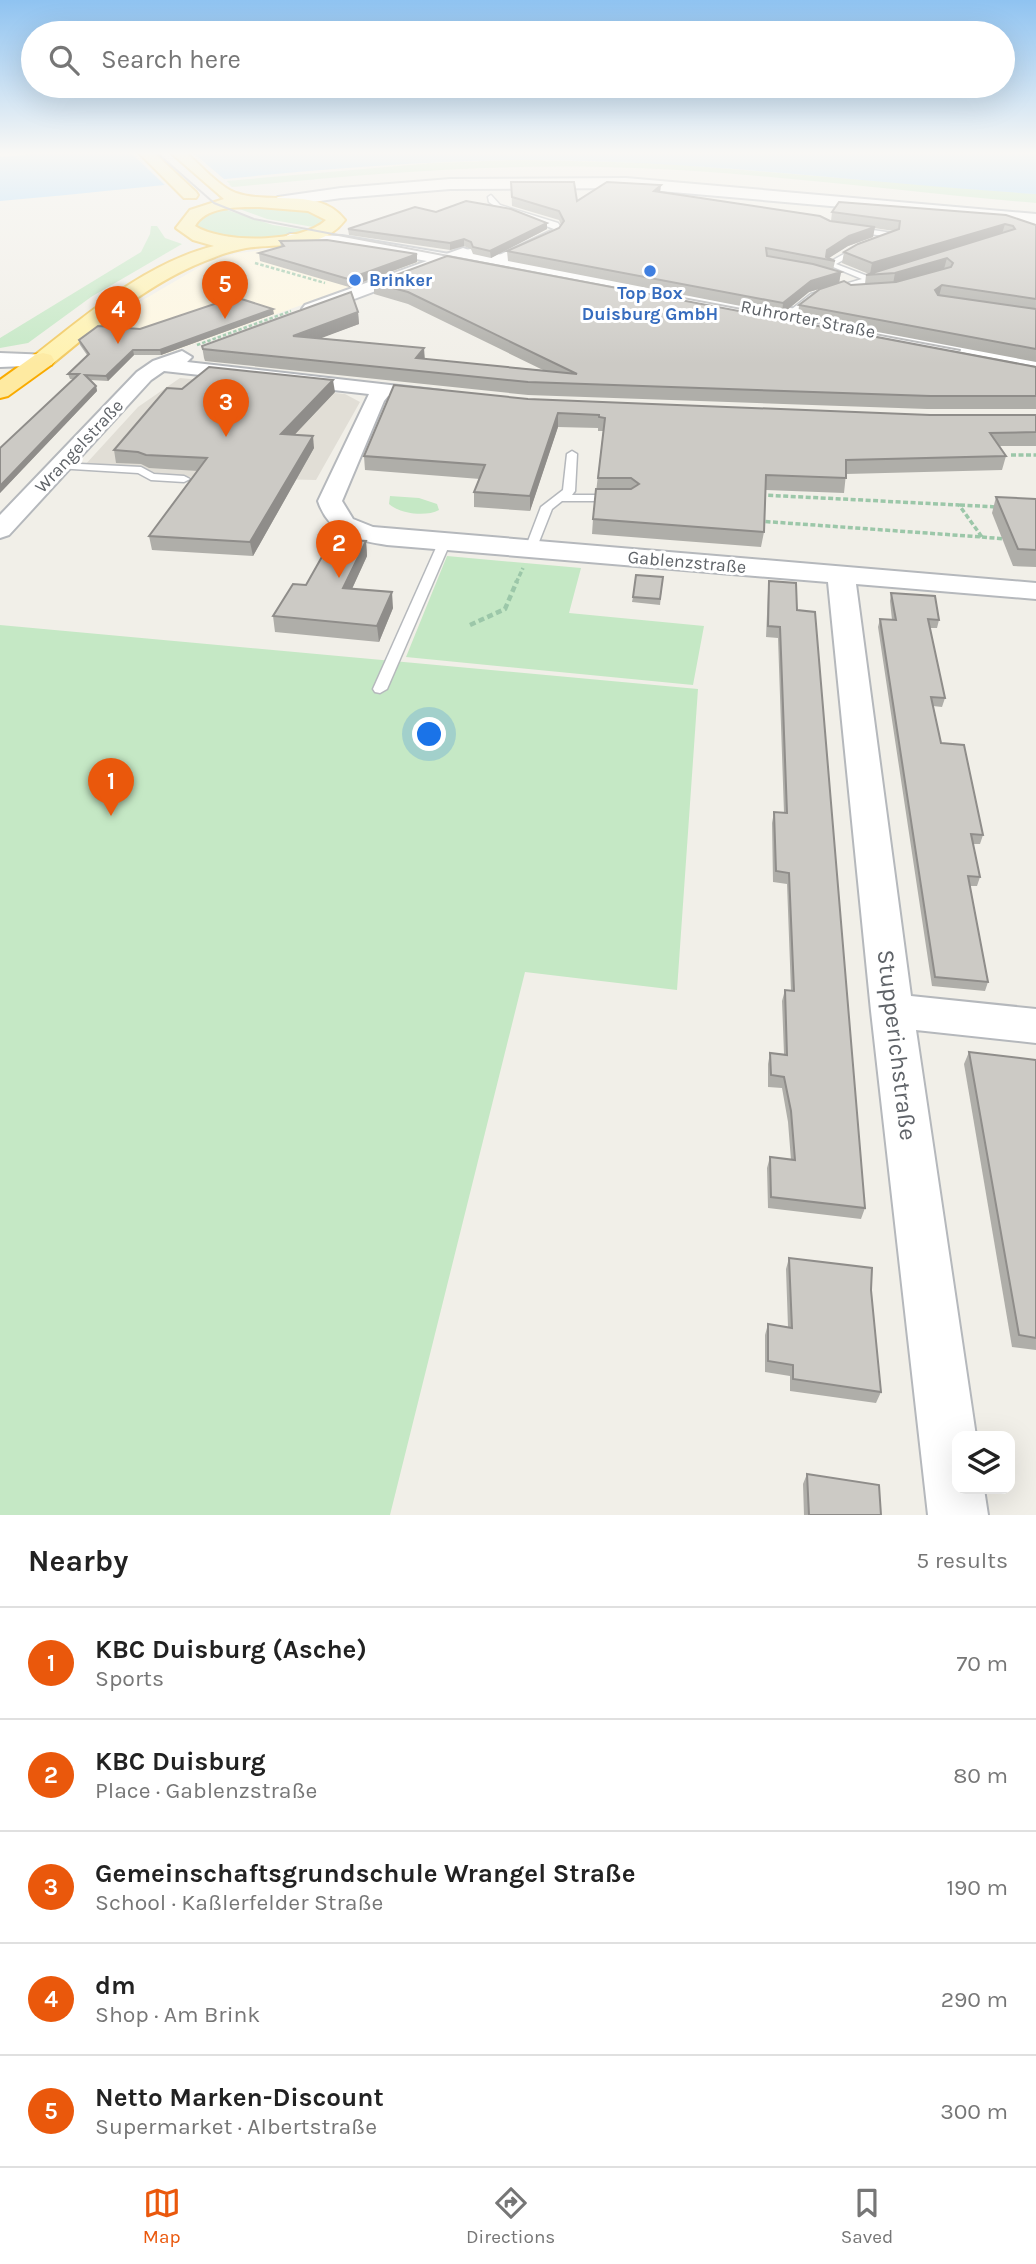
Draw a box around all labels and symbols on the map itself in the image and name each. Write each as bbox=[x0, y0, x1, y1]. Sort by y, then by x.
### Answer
pin: 5 bbox=[202, 261, 248, 319]
marker: Top Box Duisburg GmbH bbox=[642, 263, 658, 279]
place label: Brinker bbox=[369, 269, 432, 291]
marker: Brinker bbox=[347, 272, 363, 288]
place label: Top Box Duisburg GmbH bbox=[582, 282, 718, 325]
pin: 4 bbox=[95, 286, 141, 344]
street label: Ruhrorter Straße bbox=[739, 295, 877, 343]
pin: 3 bbox=[203, 379, 249, 437]
street label: Wrangelstraße bbox=[30, 395, 128, 497]
pin: 2 bbox=[316, 520, 362, 578]
street label: Gablenzstraße bbox=[627, 546, 747, 578]
your location bbox=[412, 717, 446, 751]
pin: 1 bbox=[88, 758, 134, 816]
street label: Stupperichstraße bbox=[871, 948, 923, 1142]

